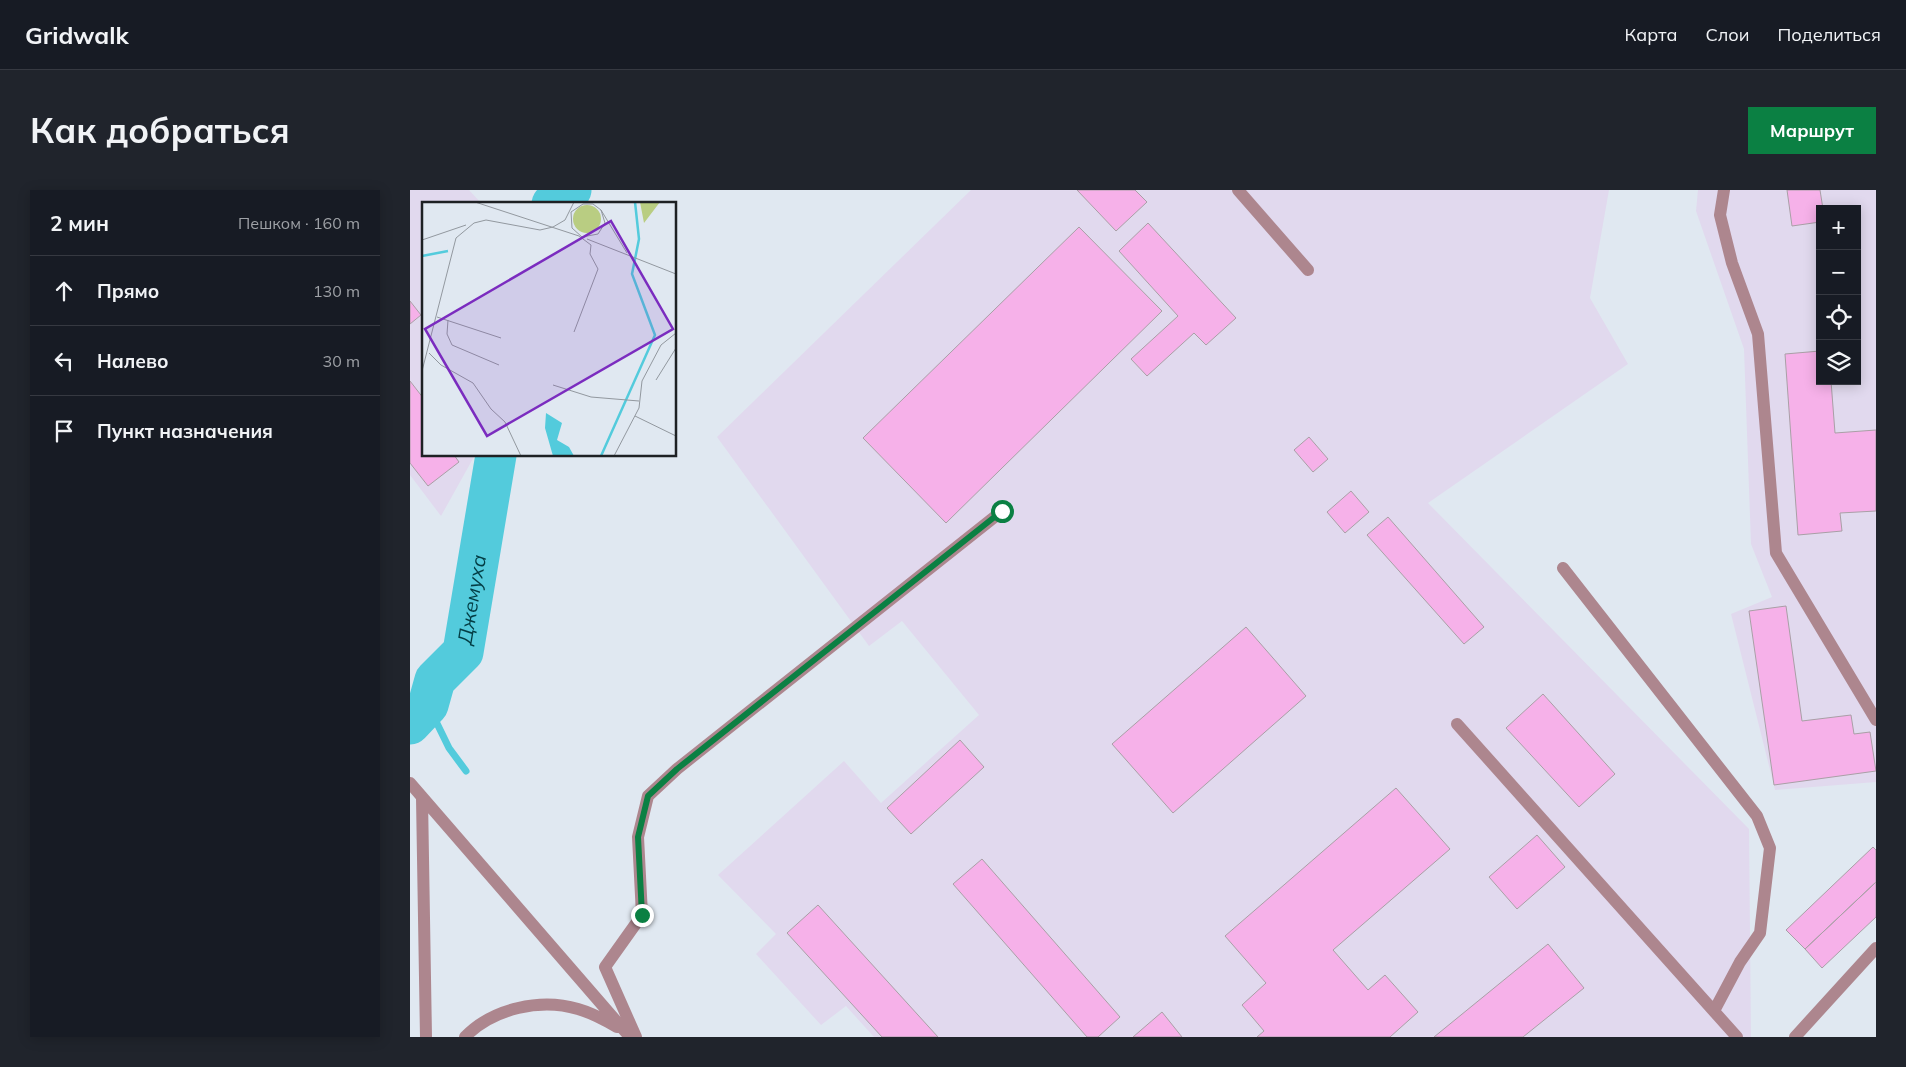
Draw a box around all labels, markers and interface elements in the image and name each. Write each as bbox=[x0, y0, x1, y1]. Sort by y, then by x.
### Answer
text: Gridwalk bbox=[25, 20, 129, 50]
text: Карта bbox=[1625, 23, 1677, 46]
text: Слои bbox=[1705, 23, 1750, 46]
text: Поделиться bbox=[1778, 23, 1881, 46]
button: Маршрут bbox=[1748, 107, 1876, 154]
text: Как добраться bbox=[30, 108, 290, 152]
inset map bbox=[422, 202, 676, 456]
map controls bbox=[1816, 205, 1861, 385]
button: + bbox=[1816, 205, 1861, 250]
text: 2 мин bbox=[50, 210, 109, 236]
text: Пешком · 160 m bbox=[238, 213, 360, 233]
button: − bbox=[1816, 250, 1861, 295]
icon: ahead bbox=[50, 277, 78, 305]
text: Прямо bbox=[97, 279, 159, 303]
text: 130 m bbox=[313, 281, 360, 301]
button: locate bbox=[1816, 295, 1861, 340]
button: layers bbox=[1816, 340, 1861, 385]
icon: left bbox=[50, 347, 78, 375]
text: Налево bbox=[97, 349, 169, 373]
text: 30 m bbox=[323, 351, 360, 371]
icon: arrive bbox=[50, 417, 78, 445]
text: Пункт назначения bbox=[97, 419, 273, 443]
route start bbox=[991, 500, 1014, 523]
water label: Джемуха bbox=[451, 553, 491, 647]
route end bbox=[631, 904, 654, 927]

